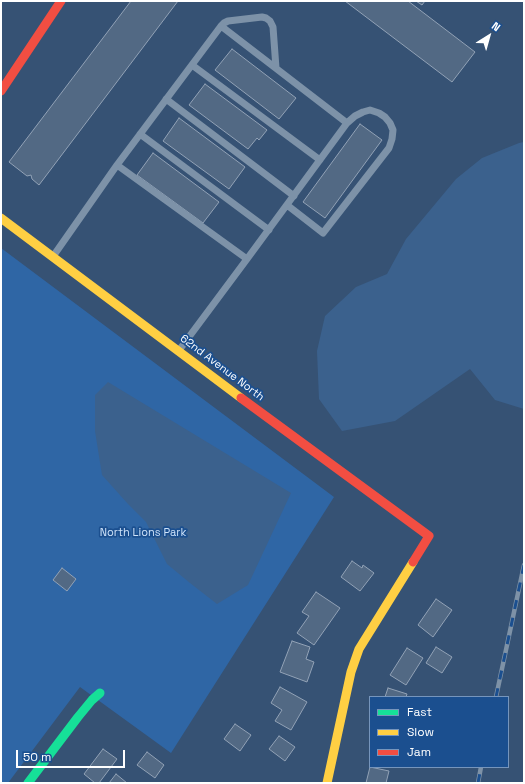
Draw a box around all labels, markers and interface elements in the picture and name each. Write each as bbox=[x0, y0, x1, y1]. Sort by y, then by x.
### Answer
north arrow bbox=[469, 16, 509, 56]
text: N bbox=[489, 19, 503, 34]
street label: 62nd Avenue North bbox=[177, 332, 267, 404]
park label: North Lions Park bbox=[100, 526, 186, 540]
legend bbox=[369, 696, 509, 768]
text: Fast bbox=[407, 704, 432, 720]
text: Slow bbox=[407, 724, 434, 740]
scale bar bbox=[18, 742, 127, 768]
text: Jam bbox=[407, 744, 431, 760]
text: 50 m bbox=[23, 749, 51, 765]

